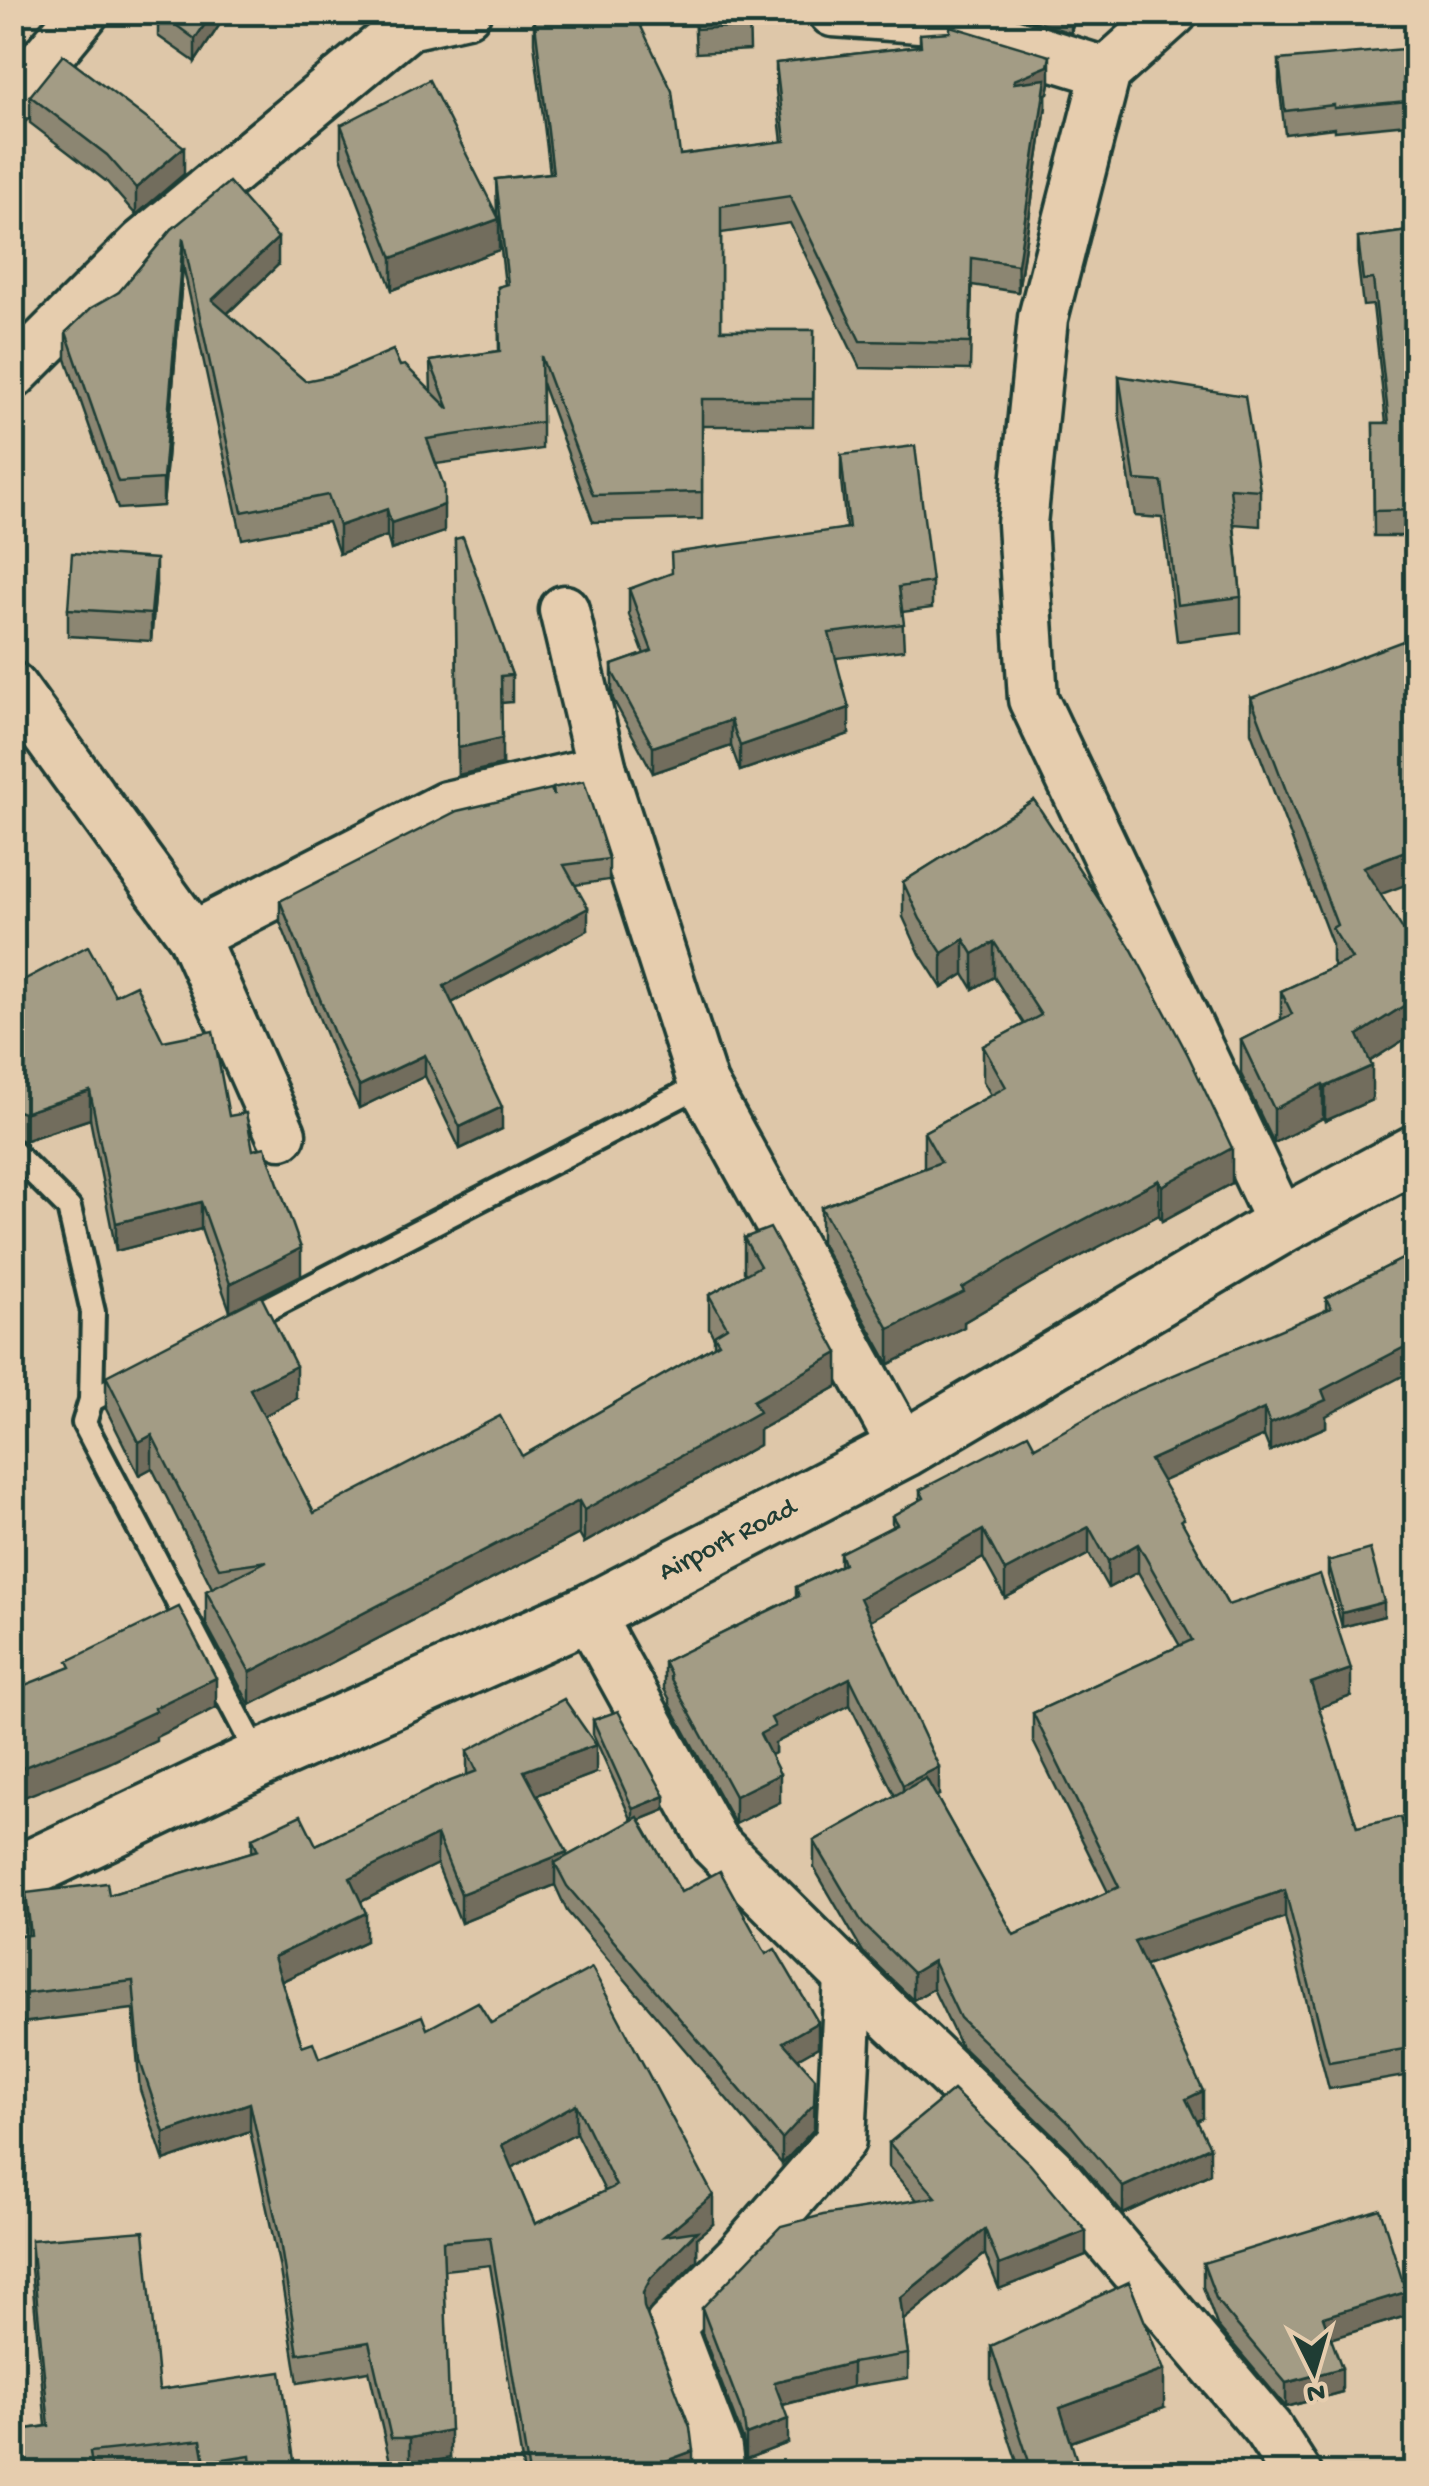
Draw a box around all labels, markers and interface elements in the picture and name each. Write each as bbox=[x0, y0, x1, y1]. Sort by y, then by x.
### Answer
street label: Airport Road bbox=[654, 1491, 805, 1590]
north arrow bbox=[1264, 2321, 1364, 2421]
text: N bbox=[1305, 2374, 1326, 2409]

